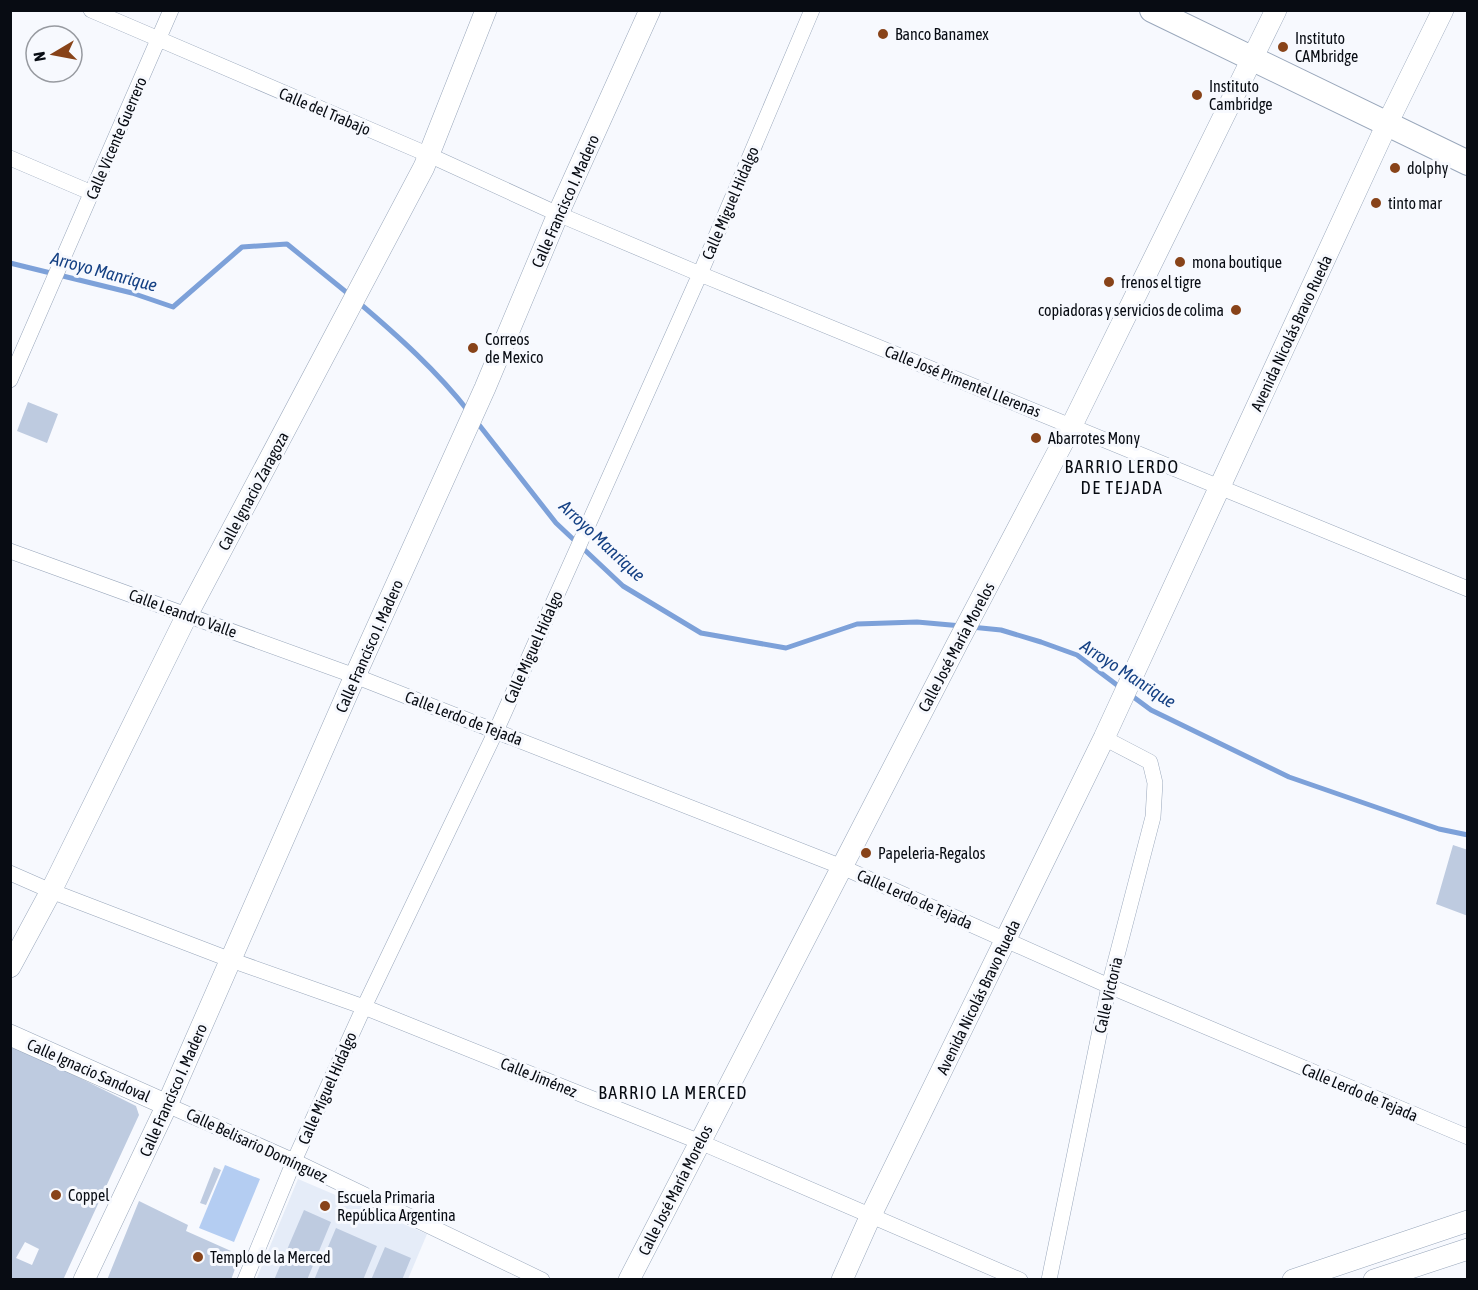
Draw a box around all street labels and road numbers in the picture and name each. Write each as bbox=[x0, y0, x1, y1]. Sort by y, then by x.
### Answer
street label: Calle Vicente Guerrero bbox=[82, 74, 150, 202]
street label: Calle del Trabajo bbox=[276, 84, 374, 139]
street label: Calle Francisco I. Madero bbox=[528, 132, 602, 270]
street label: Calle Miguel Hidalgo bbox=[698, 144, 763, 263]
street label: Avenida Nicolás Bravo Rueda bbox=[1247, 252, 1335, 414]
street label: Calle José Pimentel Llerenas bbox=[882, 341, 1044, 421]
street label: Calle Ignacio Zaragoza bbox=[214, 429, 293, 554]
street label: Calle Francisco I. Madero bbox=[332, 577, 406, 715]
street label: Calle José María Morelos bbox=[914, 579, 998, 715]
street label: Calle Leandro Valle bbox=[127, 585, 239, 641]
street label: Calle Miguel Hidalgo bbox=[500, 588, 567, 706]
street label: Calle Lerdo de Tejada bbox=[402, 687, 525, 750]
street label: Calle Lerdo de Tejada bbox=[854, 865, 975, 933]
street label: Avenida Nicolás Bravo Rueda bbox=[933, 917, 1023, 1077]
street label: Calle Victoria bbox=[1090, 955, 1126, 1035]
street label: Calle Francisco I. Madero bbox=[136, 1021, 210, 1159]
street label: Calle Miguel Hidalgo bbox=[294, 1029, 361, 1147]
street label: Calle Ignacio Sandoval bbox=[24, 1035, 154, 1106]
street label: Calle Jiménez bbox=[498, 1054, 580, 1101]
street label: Calle Lerdo de Tejada bbox=[1299, 1059, 1421, 1126]
street label: Calle Belisario Domínguez bbox=[183, 1104, 331, 1187]
street label: Calle José María Morelos bbox=[634, 1122, 716, 1258]

